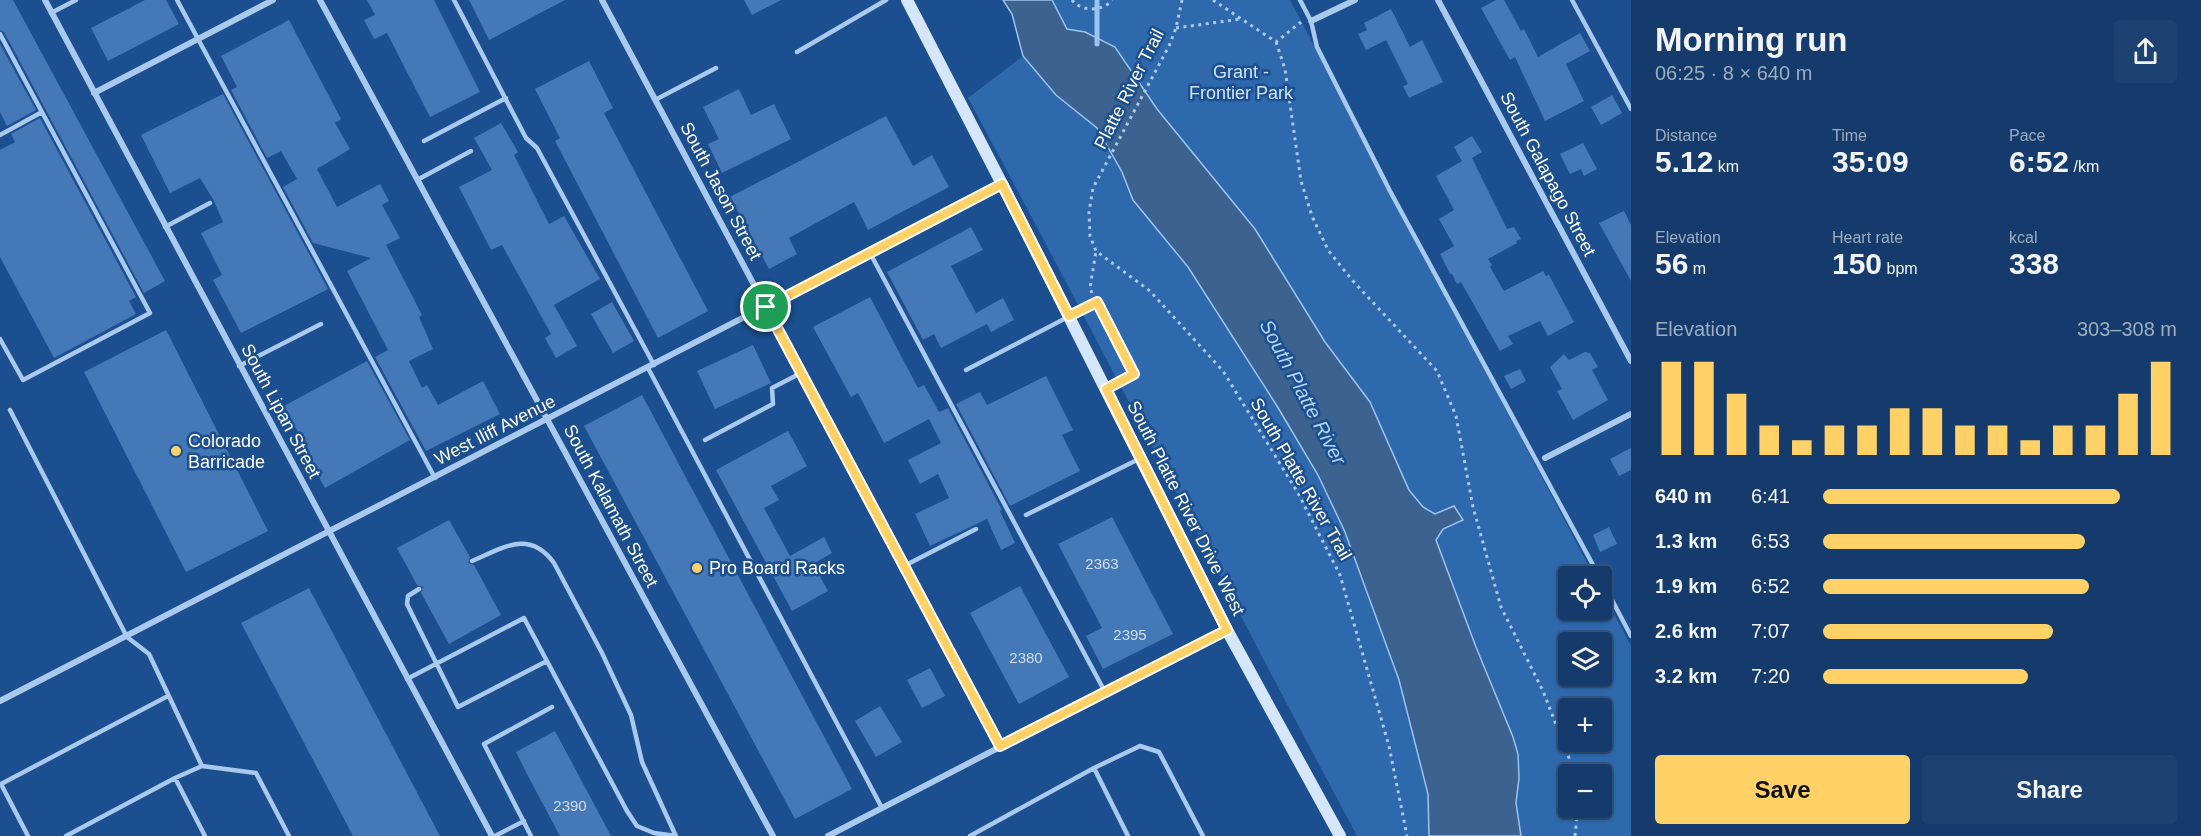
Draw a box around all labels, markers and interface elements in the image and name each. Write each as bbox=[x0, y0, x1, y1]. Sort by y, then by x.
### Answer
button: share bbox=[2114, 20, 2177, 83]
text: Morning run bbox=[1655, 21, 1847, 58]
street label: Platte River Trail bbox=[1090, 26, 1168, 152]
park label: Grant - Frontier Park bbox=[1189, 62, 1294, 103]
text: 06:25 · 8 × 640 m bbox=[1655, 62, 1812, 84]
street label: South Galapago Street bbox=[1496, 88, 1600, 260]
street label: South Jason Street bbox=[676, 119, 766, 263]
text: Distance bbox=[1655, 127, 1717, 144]
text: Time bbox=[1832, 127, 1867, 144]
text: Pace bbox=[2009, 127, 2045, 144]
text: 5.12 bbox=[1655, 145, 1713, 178]
text: 35:09 bbox=[1832, 145, 1909, 178]
text: 6:52 bbox=[2009, 145, 2069, 178]
text: km bbox=[1713, 158, 1739, 175]
text: /km bbox=[2069, 158, 2099, 175]
text: Elevation bbox=[1655, 229, 1721, 246]
text: Heart rate bbox=[1832, 229, 1903, 246]
text: kcal bbox=[2009, 229, 2037, 246]
text: 56 bbox=[1655, 247, 1688, 280]
text: 150 bbox=[1832, 247, 1882, 280]
text: 338 bbox=[2009, 247, 2059, 280]
text: m bbox=[1688, 260, 1706, 277]
text: bpm bbox=[1882, 260, 1918, 277]
pin bbox=[740, 281, 791, 332]
icon: arrive bbox=[749, 290, 782, 323]
water label: South Platte River bbox=[1255, 316, 1351, 470]
text: Elevation bbox=[1655, 318, 1737, 340]
text: 303–308 m bbox=[2077, 318, 2177, 340]
street label: South Lipan Street bbox=[237, 340, 325, 482]
street label: West Iliff Avenue bbox=[431, 391, 559, 469]
street label: South Platte River Trail bbox=[1246, 394, 1356, 564]
street label: South Platte River Drive West bbox=[1123, 398, 1249, 618]
street label: South Kalamath Street bbox=[560, 421, 662, 591]
place label: Colorado Barricade bbox=[188, 431, 265, 472]
marker: Colorado Barricade bbox=[169, 444, 183, 458]
text: 640 m bbox=[1655, 485, 1712, 507]
text: 6:41 bbox=[1751, 485, 1790, 507]
text: 1.3 km bbox=[1655, 530, 1717, 552]
text: 6:53 bbox=[1751, 530, 1790, 552]
house number: 2363 bbox=[1085, 555, 1119, 572]
place label: Pro Board Racks bbox=[709, 558, 845, 578]
marker: Pro Board Racks bbox=[690, 561, 704, 575]
map controls bbox=[1558, 566, 1612, 818]
button: locate bbox=[1558, 566, 1612, 620]
text: 1.9 km bbox=[1655, 575, 1717, 597]
text: 6:52 bbox=[1751, 575, 1790, 597]
text: 2.6 km bbox=[1655, 620, 1717, 642]
text: 7:07 bbox=[1751, 620, 1790, 642]
house number: 2395 bbox=[1113, 626, 1147, 643]
button: layers bbox=[1558, 632, 1612, 686]
house number: 2380 bbox=[1009, 649, 1043, 666]
text: 3.2 km bbox=[1655, 665, 1717, 687]
text: 7:20 bbox=[1751, 665, 1790, 687]
button: + bbox=[1558, 698, 1612, 752]
button: Save bbox=[1655, 755, 1910, 824]
button: Share bbox=[1922, 755, 2177, 824]
button: − bbox=[1558, 764, 1612, 818]
house number: 2390 bbox=[553, 797, 587, 814]

